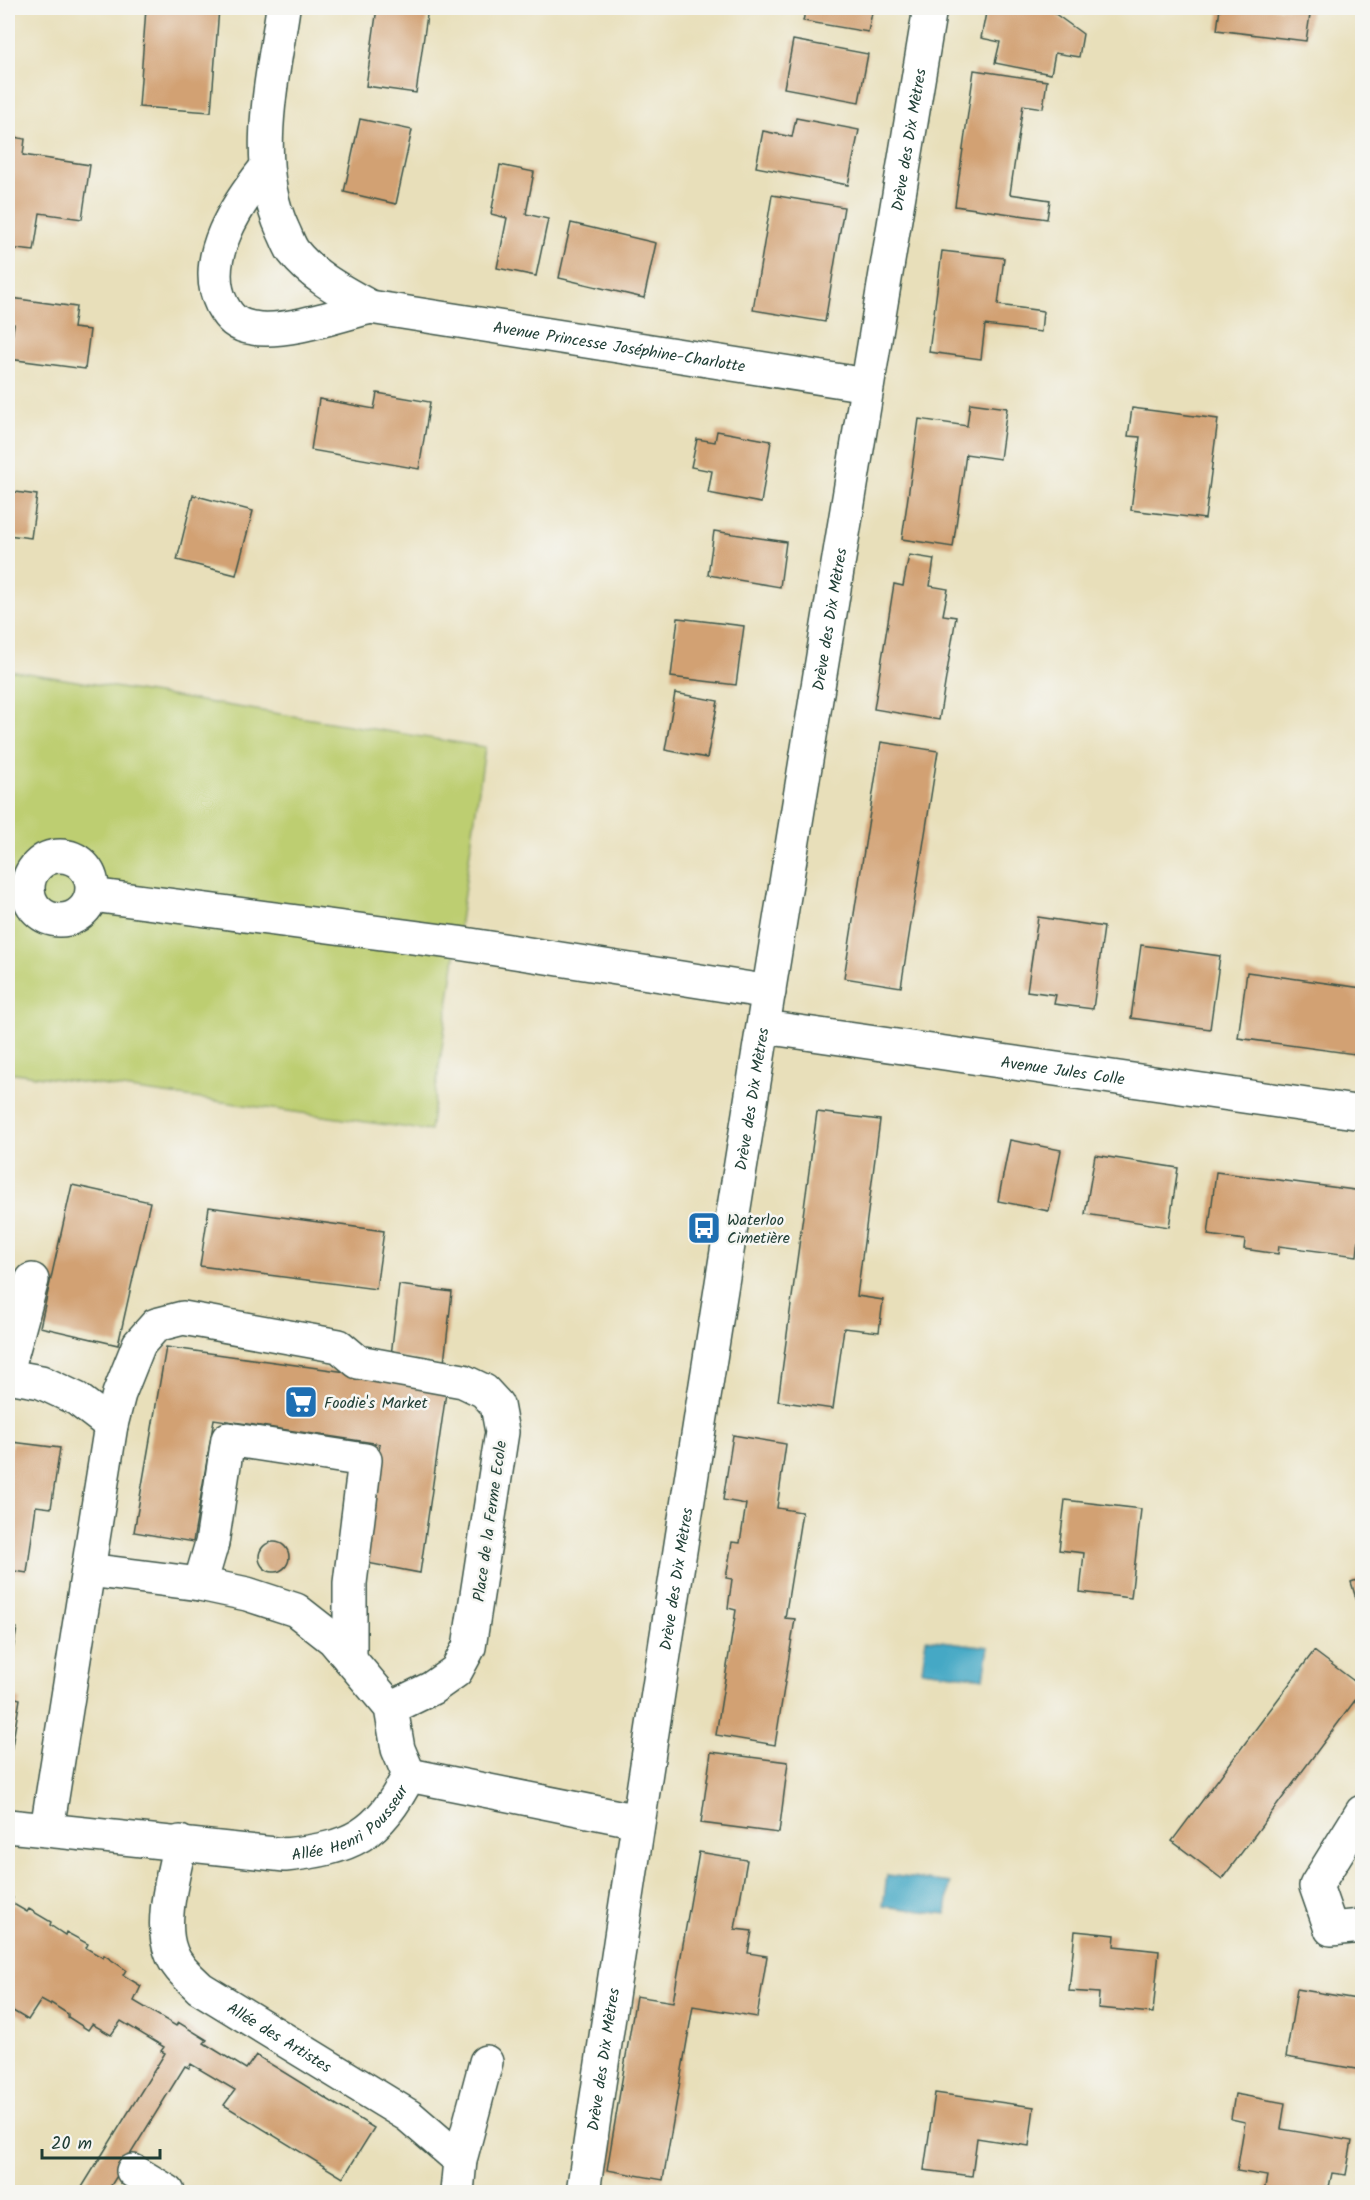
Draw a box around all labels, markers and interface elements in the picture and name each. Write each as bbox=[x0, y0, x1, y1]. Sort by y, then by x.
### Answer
street label: Drève des Dix Mètres bbox=[885, 67, 934, 213]
street label: Avenue Princesse Joséphine-Charlotte bbox=[491, 315, 747, 380]
street label: Drève des Dix Mètres bbox=[807, 546, 855, 692]
street label: Drève des Dix Mètres bbox=[729, 1026, 777, 1172]
street label: Avenue Jules Colle bbox=[999, 1050, 1126, 1093]
place label: Waterloo Cimetière bbox=[727, 1208, 790, 1251]
bus stop icon: Waterloo Cimetière bbox=[686, 1210, 722, 1246]
supermarket icon: Foodie's Market bbox=[283, 1384, 319, 1420]
place label: Foodie's Market bbox=[324, 1391, 429, 1416]
street label: Place de la Ferme Ecole bbox=[467, 1439, 514, 1603]
street label: Drève des Dix Mètres bbox=[654, 1506, 701, 1652]
street label: Allée Henri Pousseur bbox=[290, 1779, 416, 1868]
street label: Drève des Dix Mètres bbox=[581, 1986, 627, 2133]
street label: Allée des Artistes bbox=[222, 1996, 336, 2080]
scale bar bbox=[42, 2122, 160, 2160]
text: 20 m bbox=[51, 2130, 92, 2159]

